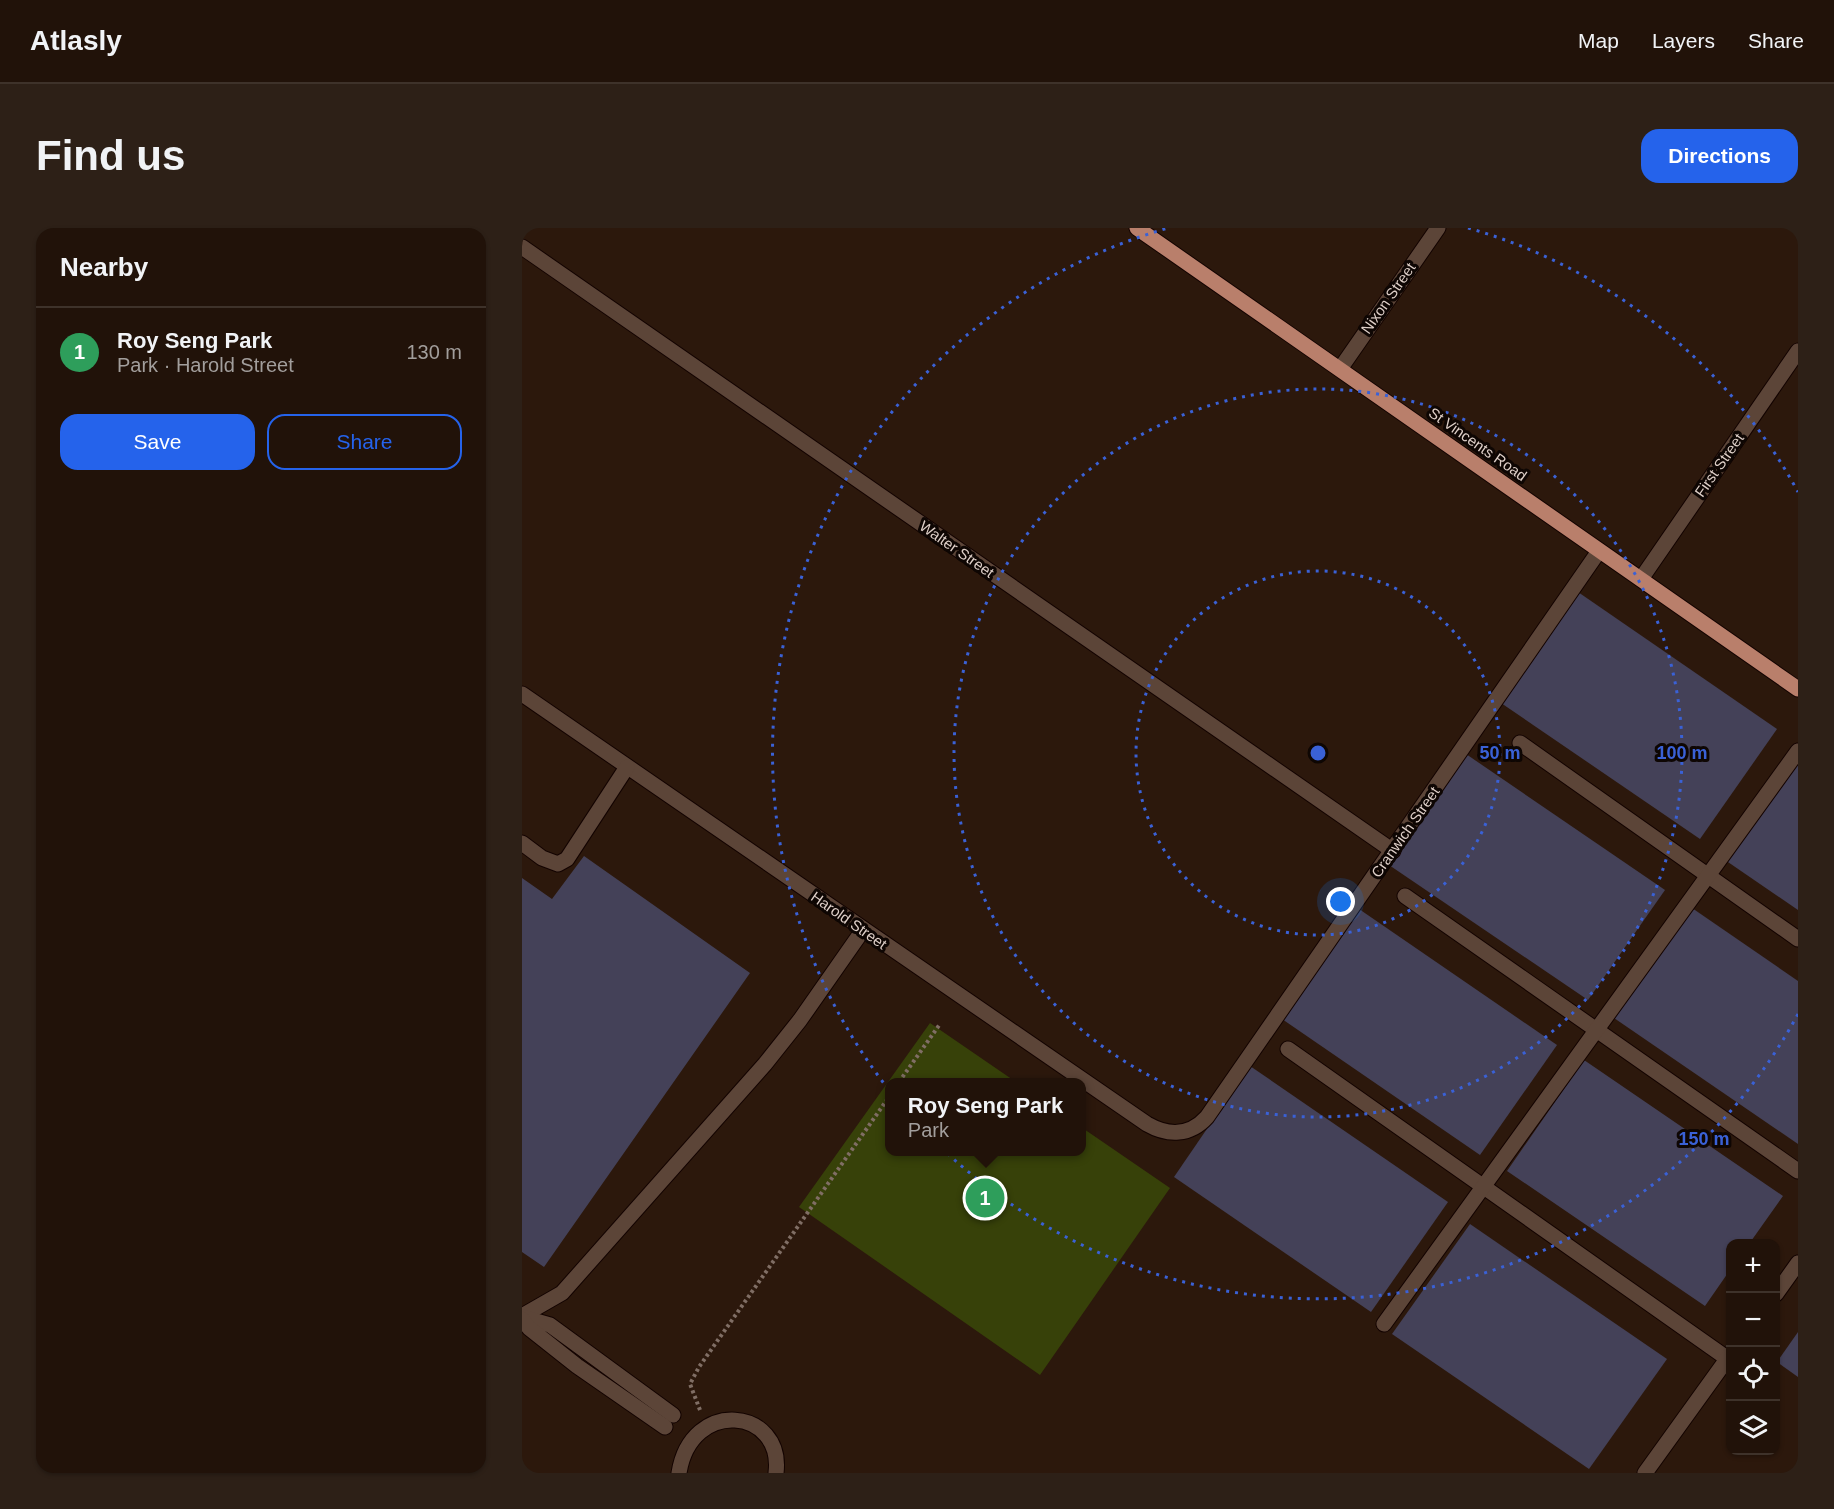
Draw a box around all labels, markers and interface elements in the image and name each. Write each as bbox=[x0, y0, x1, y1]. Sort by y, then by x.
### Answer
text: Atlasly bbox=[30, 25, 122, 56]
text: Map bbox=[1578, 29, 1619, 52]
text: Layers bbox=[1652, 29, 1715, 52]
text: Share bbox=[1748, 29, 1804, 52]
button: Directions bbox=[1641, 129, 1798, 183]
text: Find us bbox=[36, 132, 185, 179]
text: Nearby bbox=[60, 252, 148, 282]
street label: Nixon Street bbox=[1357, 259, 1419, 337]
text: Roy Seng Park bbox=[117, 328, 272, 353]
text: 1 bbox=[74, 341, 85, 363]
text: 130 m bbox=[406, 341, 462, 363]
text: Park · Harold Street bbox=[117, 354, 294, 376]
street label: St Vincents Road bbox=[1426, 404, 1530, 484]
button: Save bbox=[60, 414, 255, 470]
button: Share bbox=[267, 414, 462, 470]
street label: First Street bbox=[1691, 429, 1747, 500]
street label: Walter Street bbox=[917, 517, 998, 581]
centre of rings bbox=[1308, 743, 1328, 763]
text: 50 m bbox=[1479, 743, 1521, 763]
text: 100 m bbox=[1656, 743, 1708, 763]
street label: Cranwich Street bbox=[1367, 783, 1443, 881]
your location bbox=[1326, 887, 1355, 916]
street label: Harold Street bbox=[808, 888, 891, 953]
popup bbox=[885, 1078, 1086, 1156]
text: Roy Seng Park bbox=[908, 1093, 1063, 1118]
text: Park bbox=[908, 1119, 949, 1141]
text: 150 m bbox=[1678, 1129, 1730, 1149]
pin: 1 bbox=[966, 1176, 1004, 1220]
map controls bbox=[1726, 1239, 1780, 1455]
button: + bbox=[1726, 1239, 1780, 1293]
button: − bbox=[1726, 1293, 1780, 1347]
button: locate bbox=[1726, 1347, 1780, 1401]
button: layers bbox=[1726, 1401, 1780, 1455]

